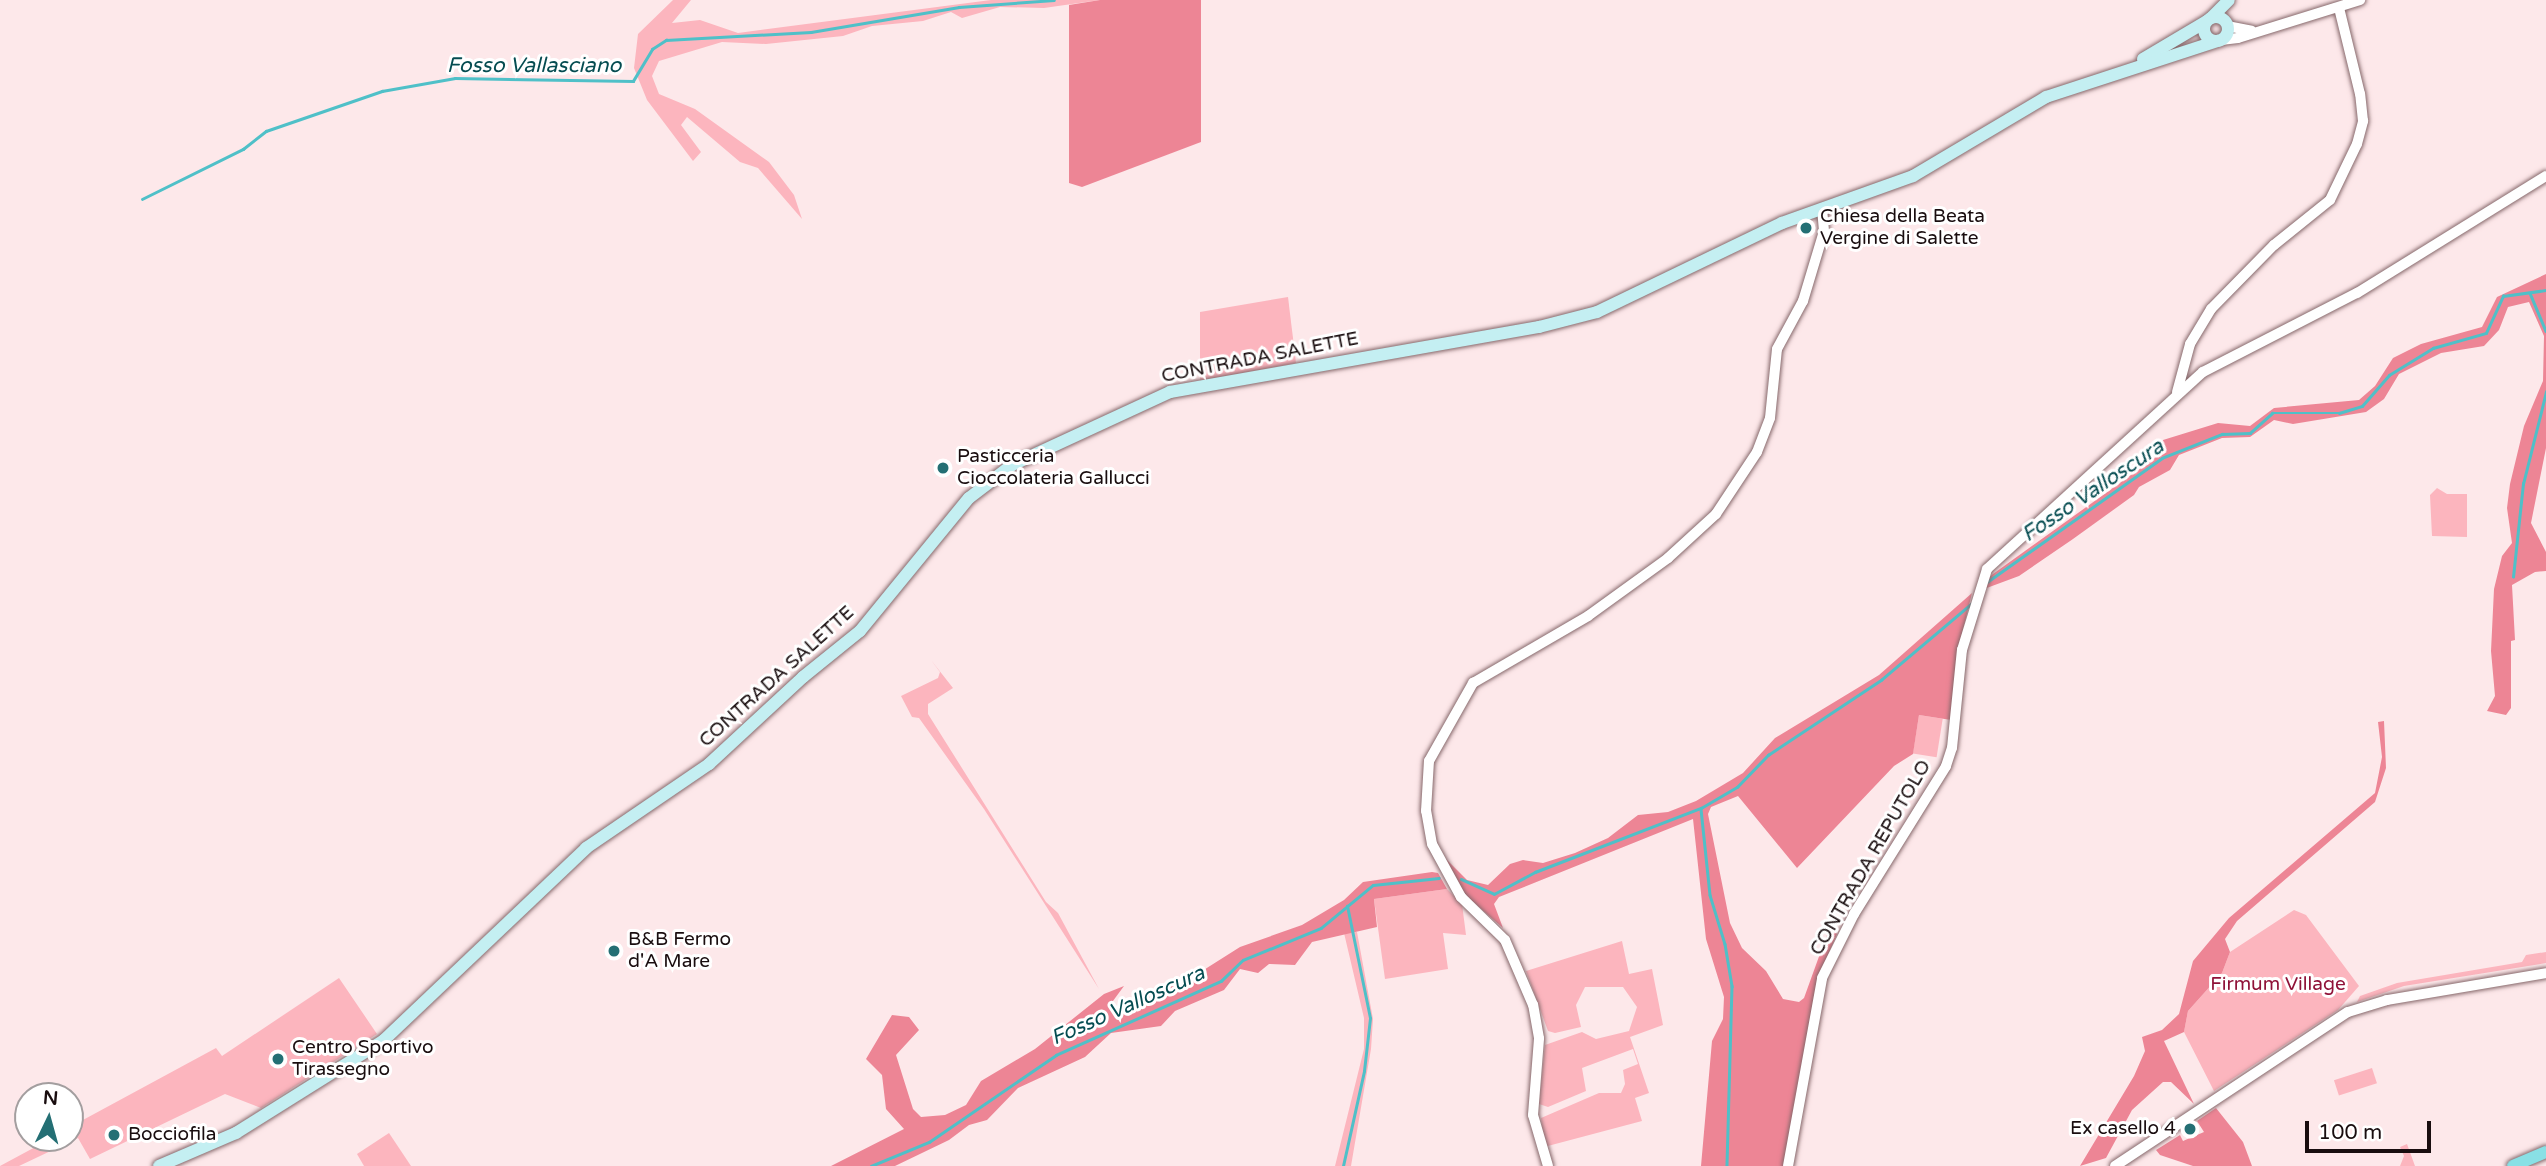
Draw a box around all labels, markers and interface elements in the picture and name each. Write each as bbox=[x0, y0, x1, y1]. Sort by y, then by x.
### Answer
water label: Fosso Vallasciano bbox=[447, 53, 621, 79]
place label: Chiesa della Beata Vergine di Salette bbox=[1820, 206, 1985, 250]
marker: Chiesa della Beata Vergine di Salette bbox=[1798, 220, 1814, 236]
street label: CONTRADA SALETTE bbox=[1160, 328, 1360, 388]
water label: Fosso Valloscura bbox=[2017, 434, 2169, 548]
place label: Pasticceria Cioccolateria Gallucci bbox=[957, 446, 1150, 490]
marker: Pasticceria Cioccolateria Gallucci bbox=[935, 460, 951, 476]
street label: CONTRADA SALETTE bbox=[695, 602, 859, 752]
street label: CONTRADA REPUTOLO bbox=[1806, 756, 1936, 960]
place label: B&B Fermo d'A Mare bbox=[628, 929, 731, 973]
marker: B&B Fermo d'A Mare bbox=[606, 943, 622, 959]
water label: Fosso Valloscura bbox=[1047, 961, 1209, 1051]
park label: Firmum Village bbox=[2210, 974, 2346, 996]
place label: Centro Sportivo Tirassegno bbox=[292, 1037, 434, 1081]
marker: Centro Sportivo Tirassegno bbox=[270, 1051, 286, 1067]
north arrow bbox=[14, 1082, 84, 1152]
text: N bbox=[42, 1086, 59, 1110]
scale bar bbox=[2308, 1106, 2434, 1150]
place label: Ex casello 4 bbox=[2070, 1118, 2176, 1140]
text: 100 m bbox=[2318, 1120, 2382, 1145]
marker: Ex casello 4 bbox=[2182, 1121, 2198, 1137]
place label: Bocciofila bbox=[128, 1124, 217, 1146]
marker: Bocciofila bbox=[106, 1127, 122, 1143]

